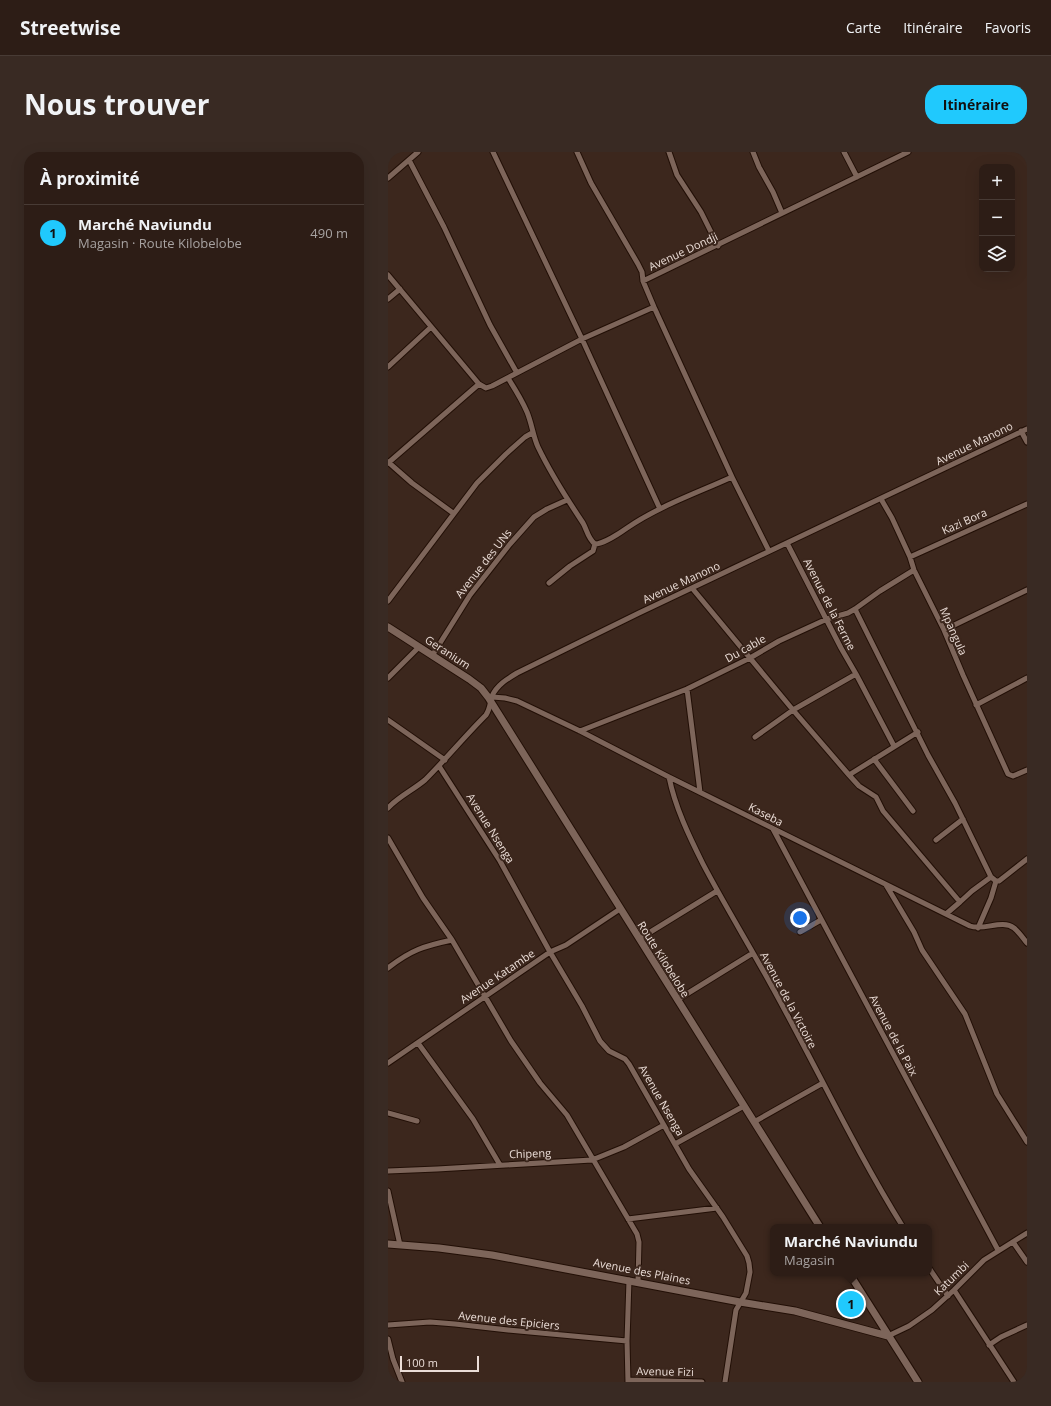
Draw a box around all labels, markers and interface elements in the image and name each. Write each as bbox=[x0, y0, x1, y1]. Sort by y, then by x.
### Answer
text: Streetwise bbox=[20, 15, 121, 41]
text: Carte bbox=[846, 18, 881, 37]
text: Itinéraire bbox=[903, 18, 963, 37]
text: Favoris bbox=[985, 18, 1031, 37]
text: Nous trouver bbox=[24, 85, 210, 123]
button: Itinéraire bbox=[925, 85, 1027, 124]
map controls bbox=[979, 164, 1015, 272]
button: + bbox=[979, 164, 1015, 200]
text: À proximité bbox=[40, 167, 139, 190]
button: − bbox=[979, 200, 1015, 236]
text: Marché Naviundu bbox=[78, 214, 212, 234]
text: 1 bbox=[49, 224, 57, 242]
text: 490 m bbox=[310, 224, 348, 242]
street label: Avenue Dondji bbox=[646, 228, 720, 274]
text: Magasin · Route Kilobelobe bbox=[78, 234, 242, 252]
button: layers bbox=[979, 236, 1015, 272]
street label: Avenue Manono bbox=[933, 418, 1015, 468]
street label: Kazi Bora bbox=[939, 504, 989, 538]
street label: Avenue des UNs bbox=[451, 525, 515, 601]
street label: Avenue de la Ferme bbox=[800, 555, 860, 653]
street label: Avenue Manono bbox=[640, 557, 723, 607]
street label: Mpangula bbox=[937, 605, 971, 657]
street label: Du cable bbox=[722, 631, 768, 665]
street label: Geranium bbox=[422, 632, 474, 672]
street label: Avenue Nsenga bbox=[464, 790, 518, 866]
street label: Kaseba bbox=[746, 799, 786, 829]
your location bbox=[790, 908, 810, 928]
street label: Route Kilobelobe bbox=[635, 918, 693, 1000]
street label: Avenue Katambe bbox=[457, 945, 537, 1007]
street label: Avenue de la Victoire bbox=[757, 949, 821, 1051]
street label: Avenue de la Paix bbox=[866, 992, 922, 1078]
street label: Avenue Nsenga bbox=[636, 1062, 688, 1138]
street label: Chipeng bbox=[509, 1145, 551, 1161]
popup bbox=[770, 1224, 932, 1276]
text: Marché Naviundu bbox=[784, 1231, 918, 1251]
text: Magasin bbox=[784, 1251, 835, 1269]
street label: Avenue des Plaines bbox=[592, 1254, 692, 1288]
street label: Katumbi bbox=[930, 1258, 972, 1298]
pin: 1 bbox=[838, 1289, 864, 1319]
street label: Avenue des Epiciers bbox=[458, 1307, 560, 1333]
scale bar bbox=[400, 1354, 479, 1373]
text: 100 m bbox=[406, 1355, 438, 1370]
street label: Avenue Fizi bbox=[636, 1363, 694, 1379]

